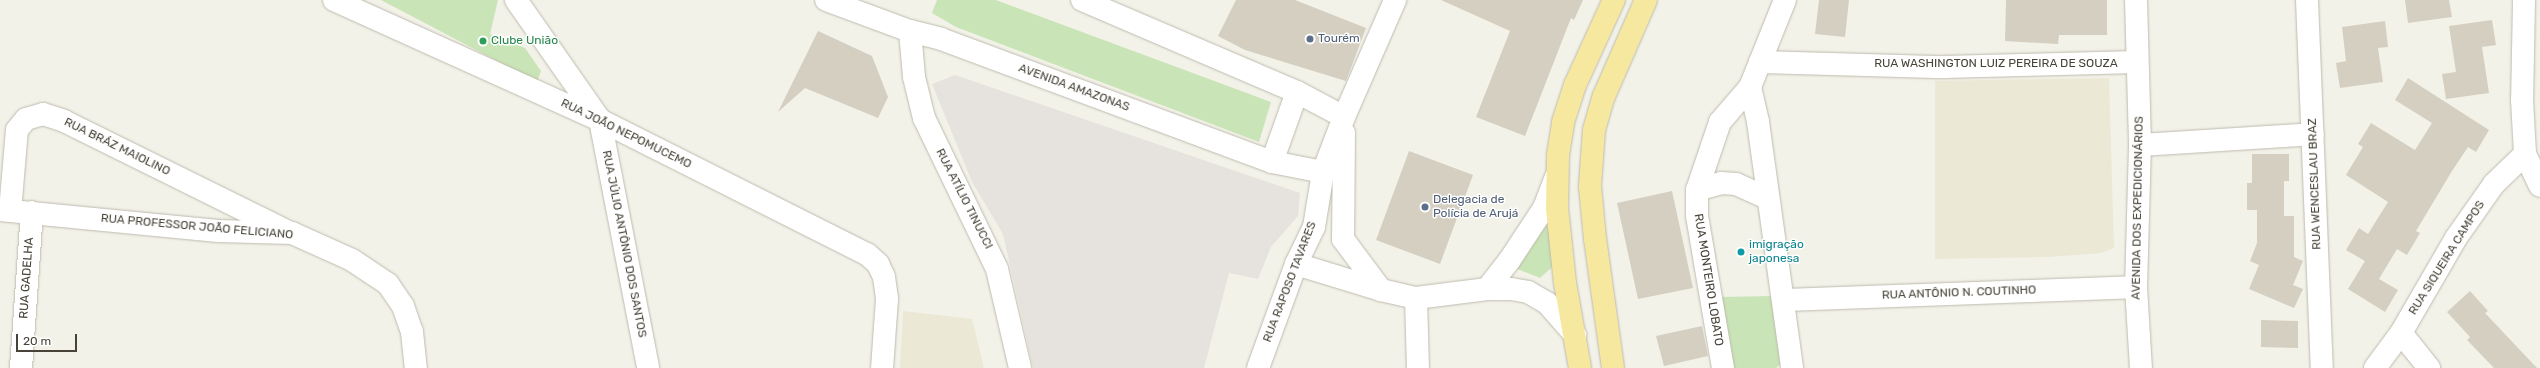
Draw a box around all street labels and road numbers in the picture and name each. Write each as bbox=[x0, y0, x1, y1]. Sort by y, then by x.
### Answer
street label: RUA WASHINGTON LUIZ PEREIRA DE SOUZA bbox=[1874, 57, 2118, 71]
street label: AVENIDA AMAZONAS bbox=[1016, 61, 1132, 115]
street label: RUA JOÃO NEPOMUCEMO bbox=[558, 96, 694, 172]
street label: RUA BRÁZ MAIOLINO bbox=[61, 115, 173, 179]
street label: AVENIDA DOS EXPEDICIONÁRIOS bbox=[2129, 116, 2147, 300]
street label: RUA WENCESLAU BRAZ bbox=[2305, 118, 2325, 250]
street label: RUA ATÍLIO TINUCCI bbox=[932, 146, 996, 252]
street label: RUA JÚLIO ANTÔNIO DOS SANTOS bbox=[599, 149, 649, 339]
street label: RUA SIQUEIRA CAMPOS bbox=[2406, 198, 2488, 318]
street label: RUA PROFESSOR JOÃO FELICIANO bbox=[100, 211, 294, 243]
street label: RUA MONTEIRO LOBATO bbox=[1690, 213, 1726, 347]
street label: RUA RAPOSO TAVARES bbox=[1260, 219, 1320, 345]
street label: RUA GADELHA bbox=[17, 237, 37, 319]
street label: RUA ANTÔNIO N. COUTINHO bbox=[1881, 283, 2037, 303]

